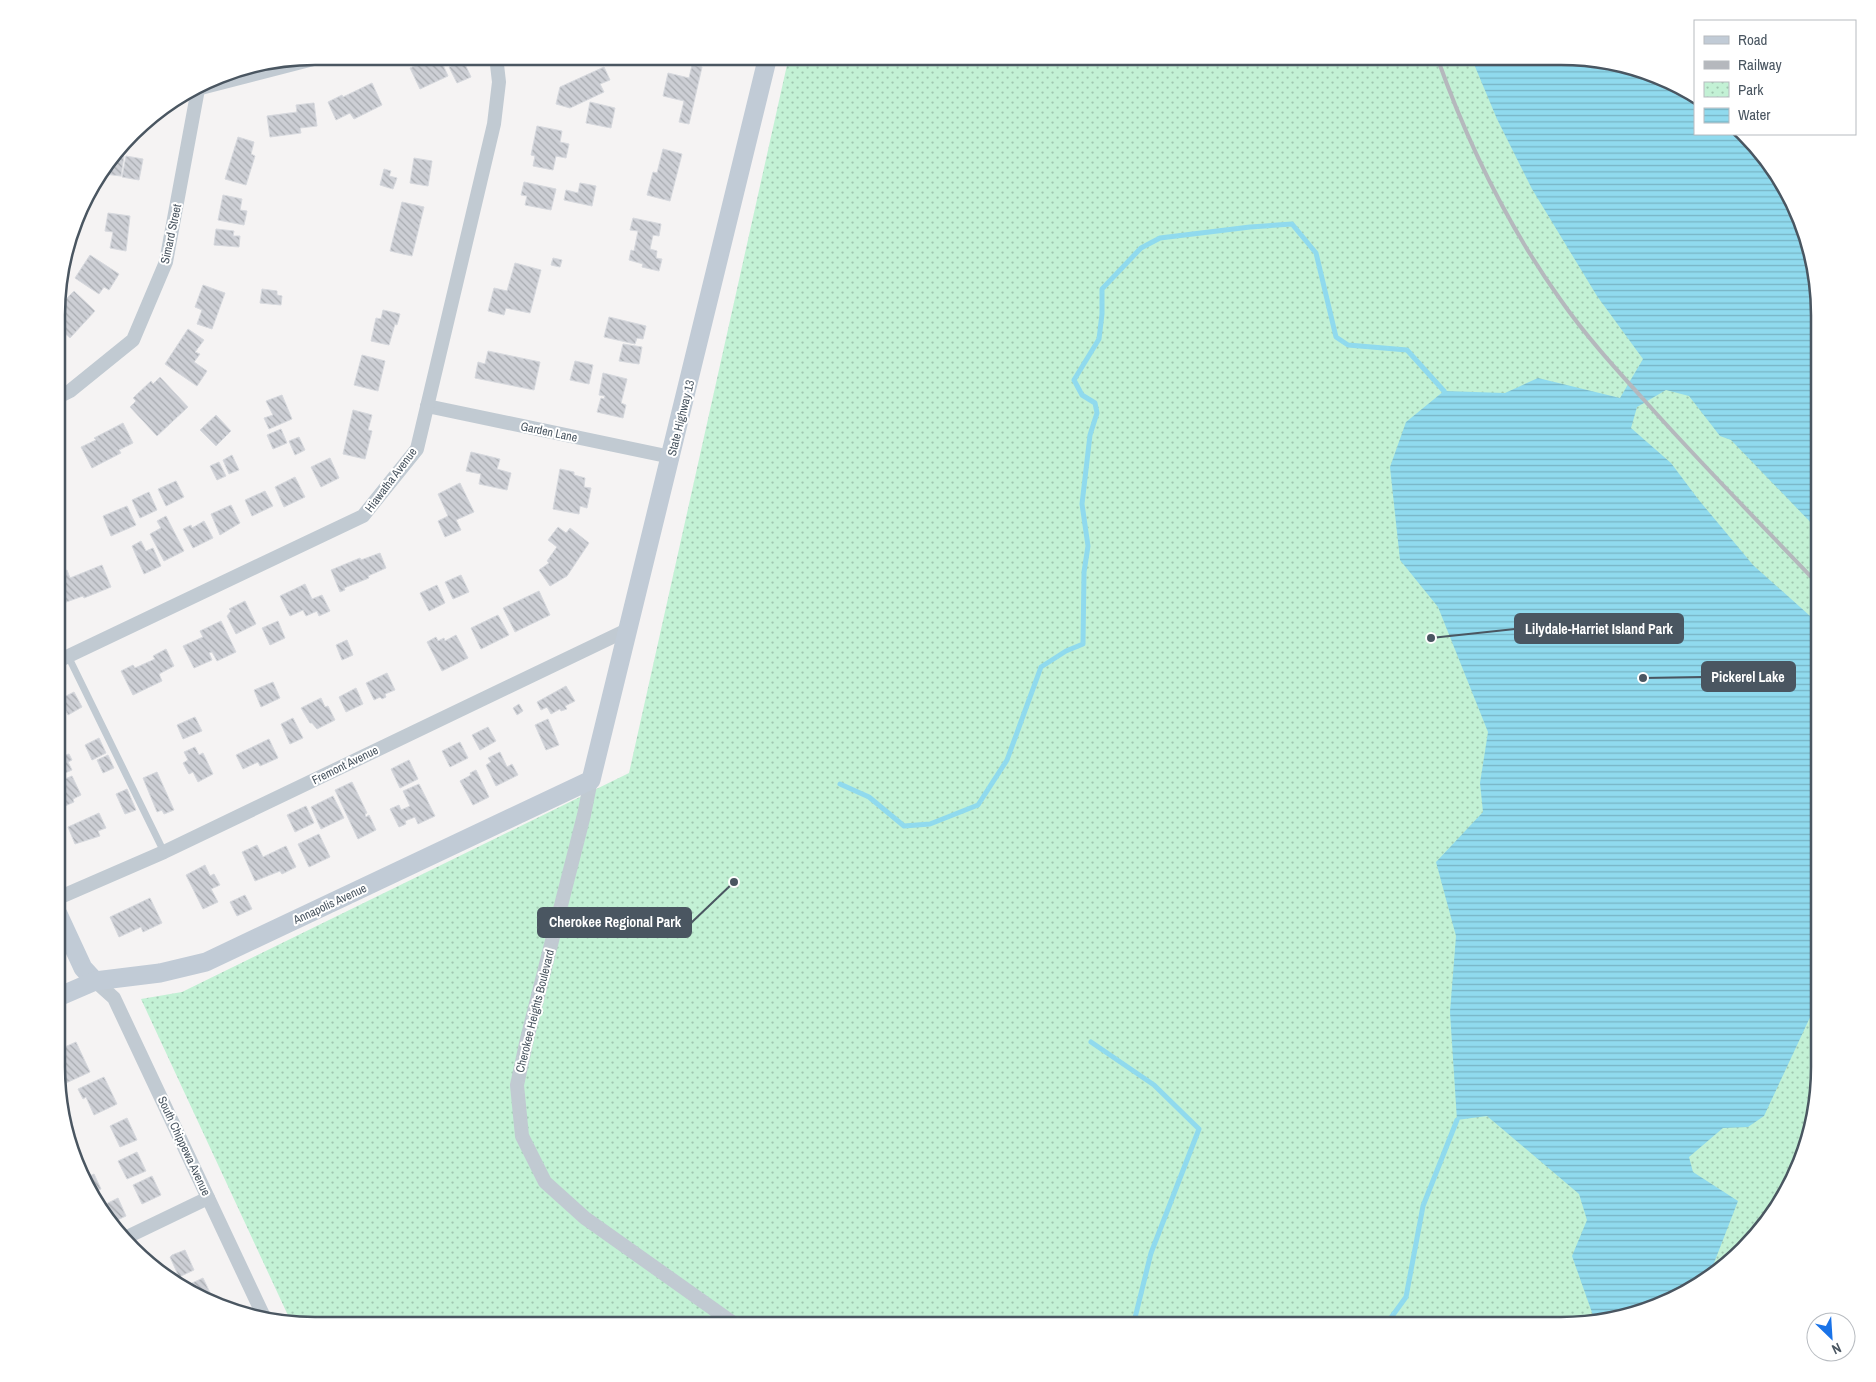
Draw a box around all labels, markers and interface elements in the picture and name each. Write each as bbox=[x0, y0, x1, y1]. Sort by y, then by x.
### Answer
legend bbox=[1694, 20, 1856, 135]
text: Road bbox=[1738, 29, 1767, 50]
text: Railway bbox=[1738, 54, 1783, 75]
text: Park bbox=[1738, 79, 1764, 100]
text: Water bbox=[1738, 104, 1770, 125]
street label: Simard Street bbox=[157, 202, 185, 265]
street label: State Highway 13 bbox=[664, 378, 698, 458]
street label: Garden Lane bbox=[519, 418, 579, 446]
street label: Hiawatha Avenue bbox=[361, 444, 421, 516]
callout: Lilydale-Harriet Island Park bbox=[1515, 614, 1683, 643]
text: Lilydale-Harriet Island Park bbox=[1525, 620, 1674, 638]
callout: Pickerel Lake bbox=[1702, 662, 1795, 691]
text: Pickerel Lake bbox=[1711, 668, 1785, 686]
street label: Fremont Avenue bbox=[309, 742, 381, 788]
street label: Annapolis Avenue bbox=[290, 880, 369, 928]
callout: Cherokee Regional Park bbox=[538, 908, 691, 937]
text: Cherokee Regional Park bbox=[549, 913, 682, 931]
street label: Cherokee Heights Boulevard bbox=[512, 948, 558, 1074]
street label: South Chippewa Avenue bbox=[154, 1094, 214, 1198]
north arrow bbox=[1806, 1312, 1856, 1362]
text: N bbox=[1829, 1339, 1844, 1359]

